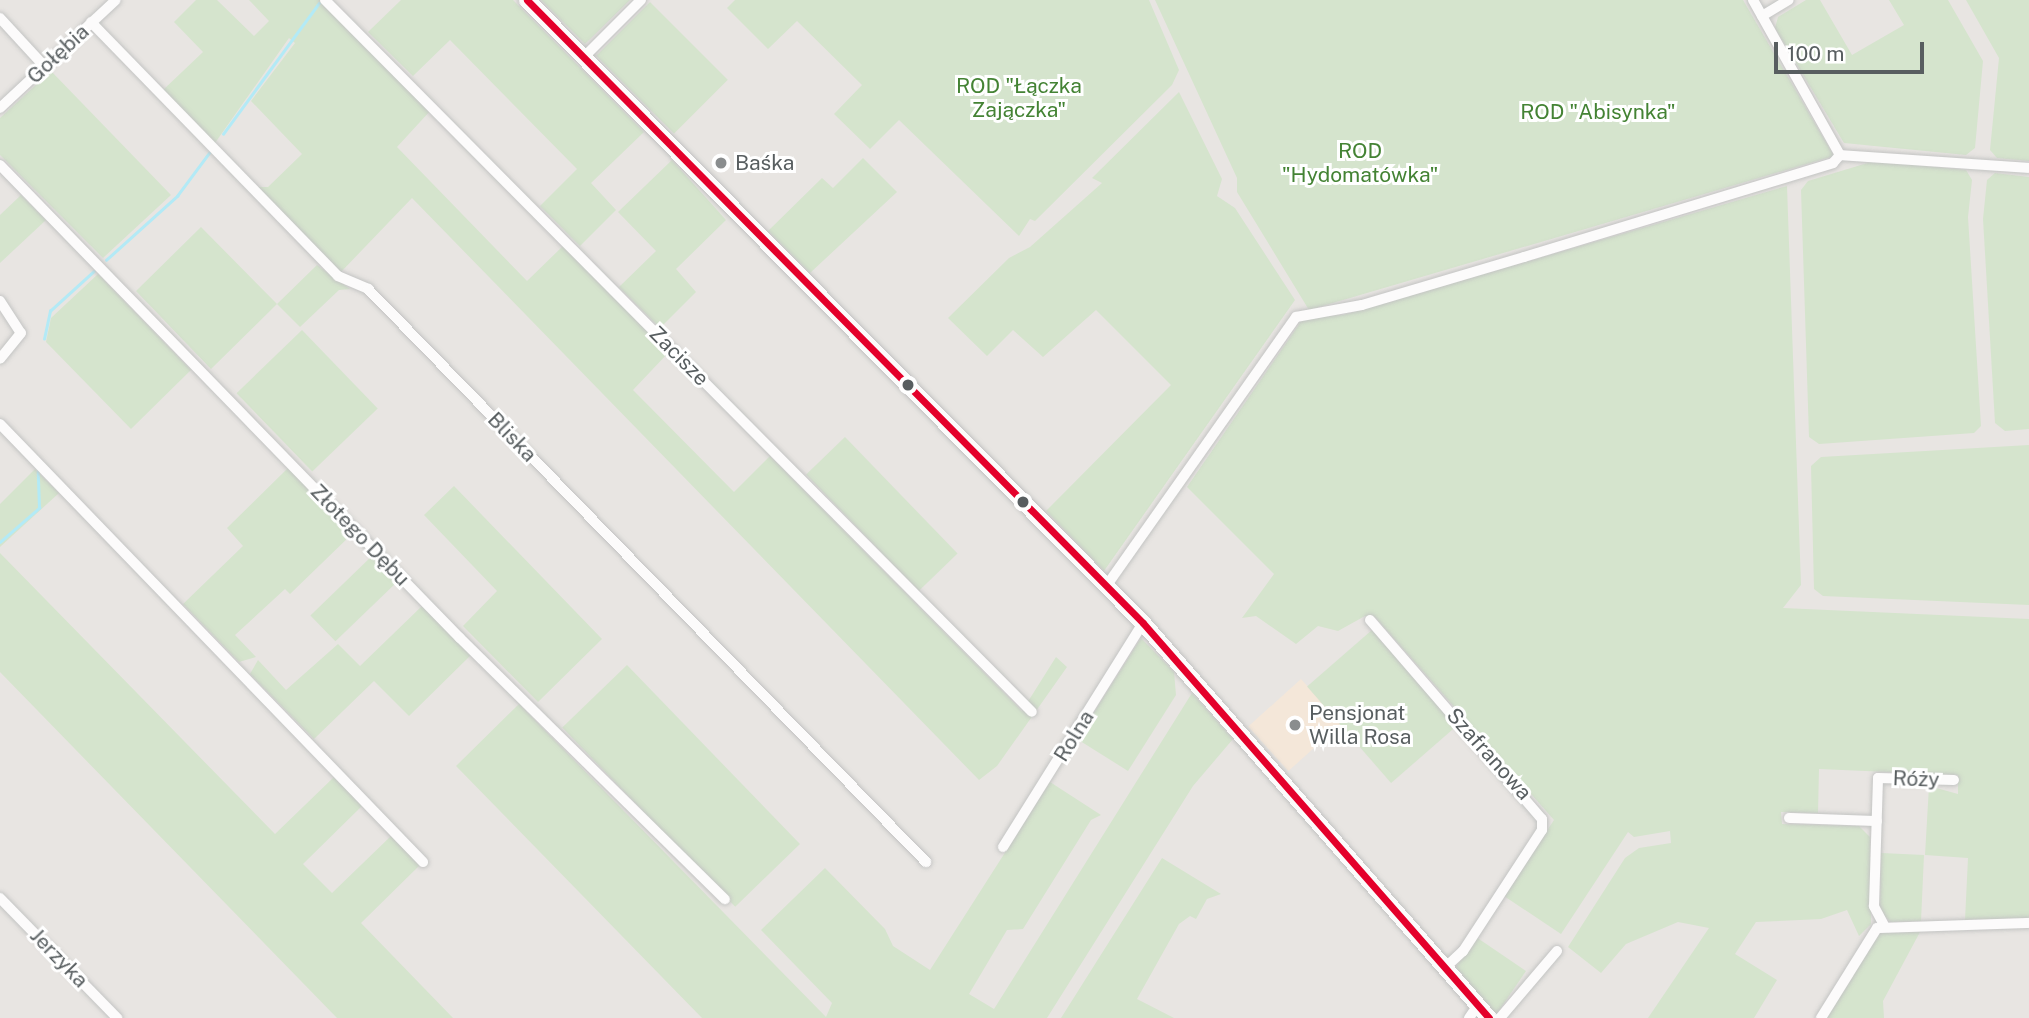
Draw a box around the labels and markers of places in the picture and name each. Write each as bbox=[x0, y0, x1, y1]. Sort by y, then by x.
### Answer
place label: Baśka bbox=[735, 150, 794, 176]
marker: Baśka bbox=[713, 155, 729, 171]
unlabelled marker bbox=[901, 378, 915, 392]
unlabelled marker bbox=[1016, 495, 1030, 509]
place label: Pensjonat Willa Rosa bbox=[1309, 700, 1411, 750]
marker: Pensjonat Willa Rosa bbox=[1287, 717, 1303, 733]

